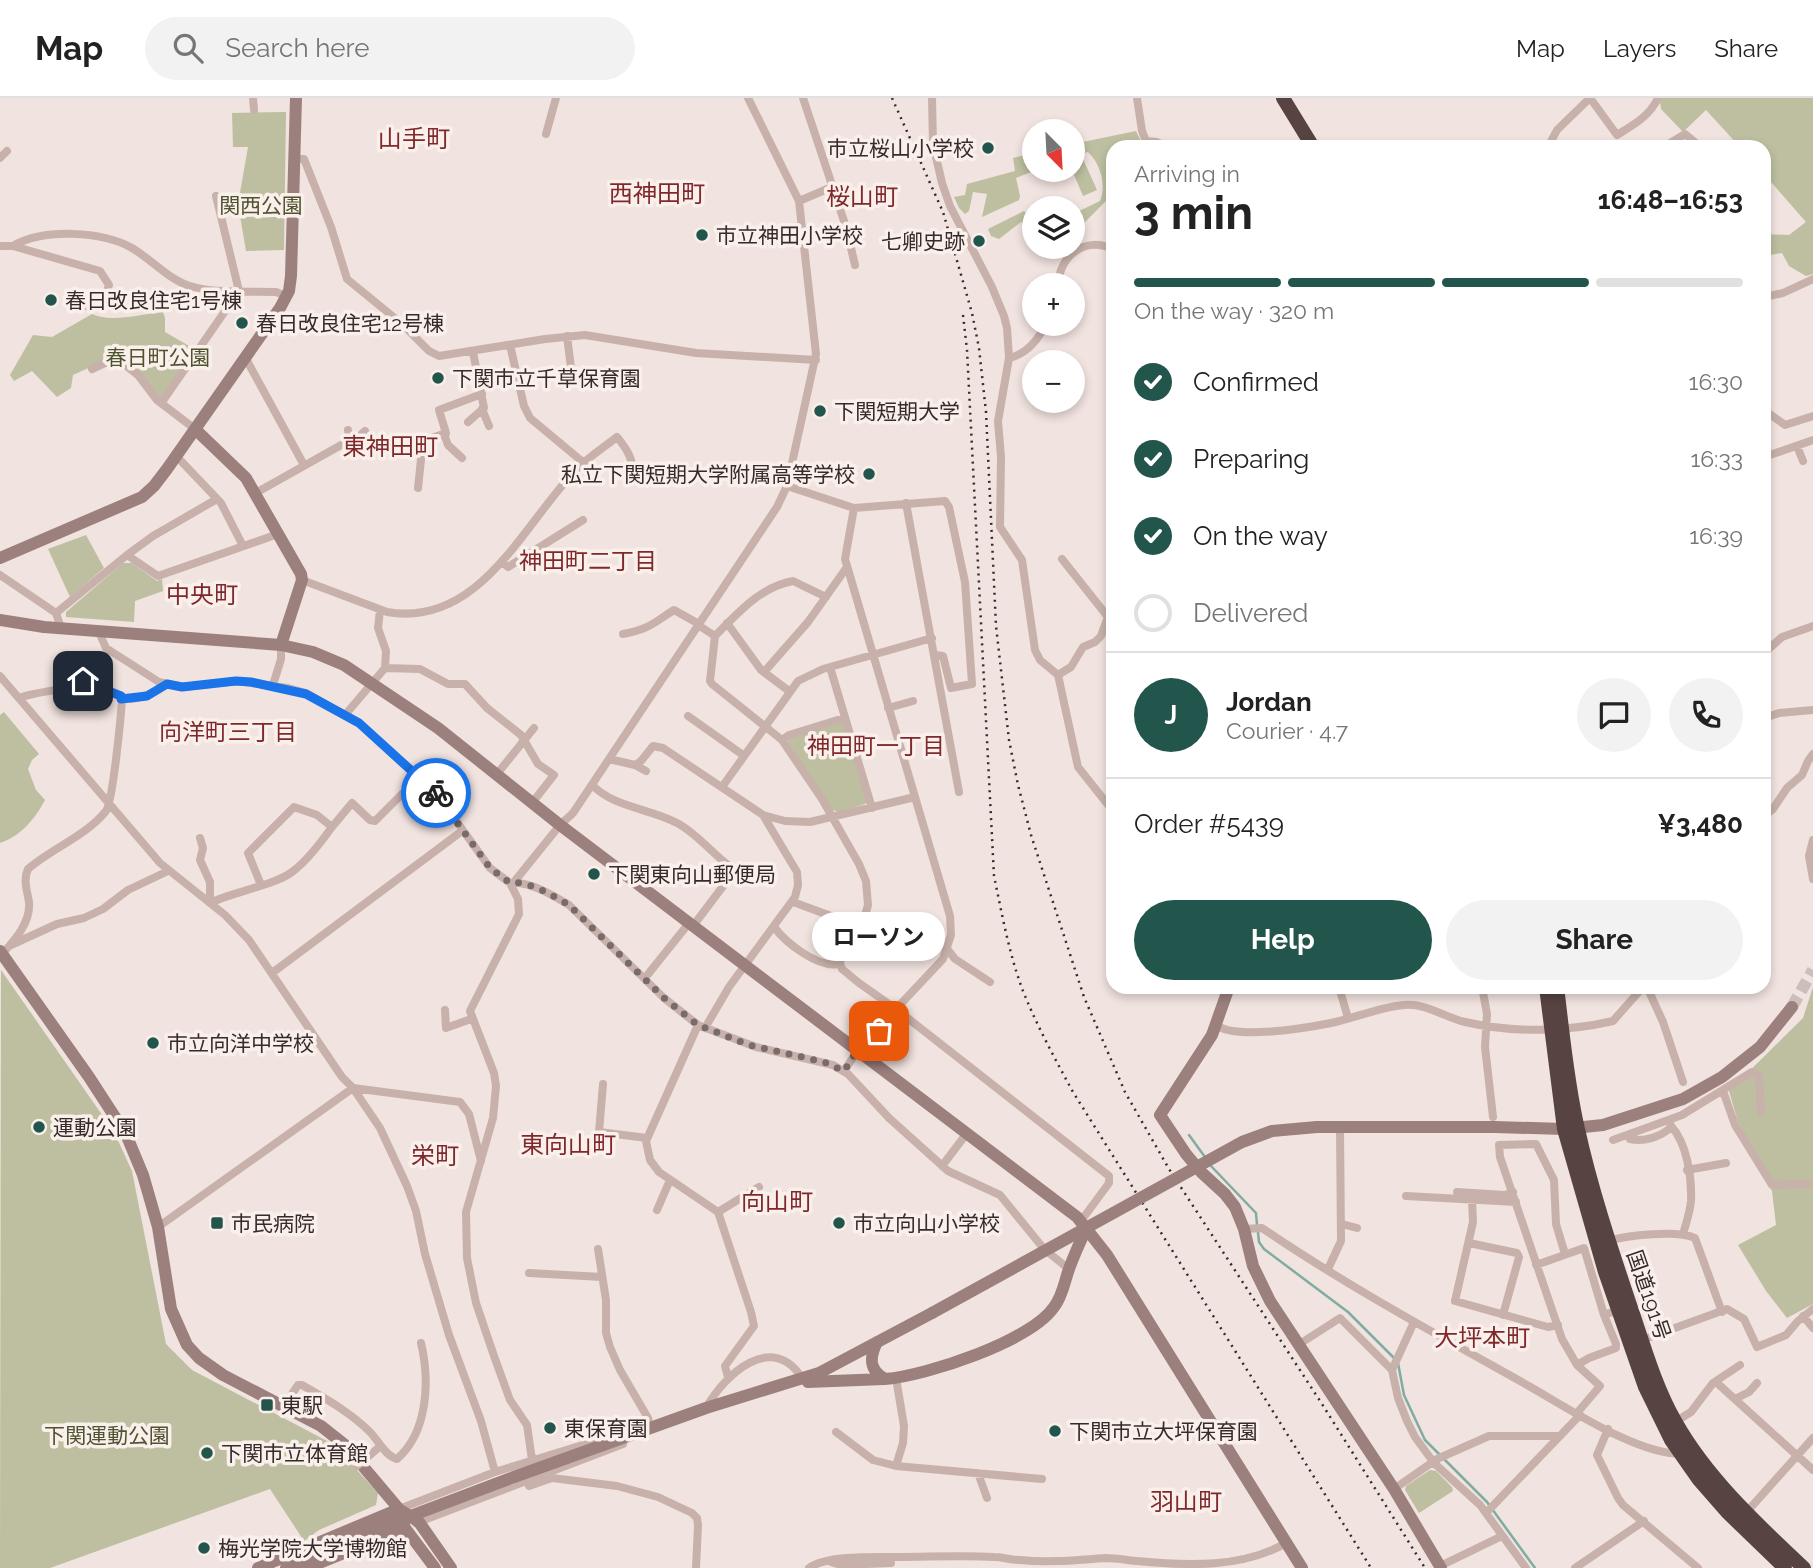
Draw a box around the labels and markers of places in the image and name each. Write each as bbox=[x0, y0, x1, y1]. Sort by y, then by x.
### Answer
place label: 市立桜山小学校 bbox=[827, 136, 974, 161]
marker: 市立桜山小学校 bbox=[980, 140, 996, 156]
place label: 市立神田小学校 bbox=[716, 223, 863, 248]
marker: 市立神田小学校 bbox=[694, 227, 710, 243]
place label: 七卿史跡 bbox=[881, 229, 965, 254]
marker: 七卿史跡 bbox=[971, 233, 987, 249]
place label: 春日改良住宅1号棟 bbox=[65, 288, 242, 313]
marker: 春日改良住宅1号棟 bbox=[43, 292, 59, 308]
place label: 春日改良住宅12号棟 bbox=[256, 311, 444, 336]
marker: 春日改良住宅12号棟 bbox=[234, 315, 250, 331]
place label: 下関市立千草保育園 bbox=[452, 366, 641, 391]
marker: 下関市立千草保育園 bbox=[430, 370, 446, 386]
place label: 下関短期大学 bbox=[834, 399, 960, 424]
marker: 下関短期大学 bbox=[812, 403, 828, 419]
place label: 私立下関短期大学附属高等学校 bbox=[561, 462, 855, 487]
marker: 私立下関短期大学附属高等学校 bbox=[861, 466, 877, 482]
pin bbox=[53, 651, 113, 711]
place label: 下関東向山郵便局 bbox=[608, 862, 776, 887]
marker: 下関東向山郵便局 bbox=[586, 866, 602, 882]
callout: ローソン bbox=[812, 912, 945, 961]
pin bbox=[849, 1001, 909, 1061]
place label: 市立向洋中学校 bbox=[167, 1031, 314, 1056]
marker: 市立向洋中学校 bbox=[145, 1035, 161, 1051]
place label: 運動公園 bbox=[53, 1115, 137, 1140]
marker: 運動公園 bbox=[31, 1119, 47, 1135]
place label: 市民病院 bbox=[231, 1211, 315, 1236]
place label: 市立向山小学校 bbox=[853, 1211, 1000, 1236]
marker: 市民病院 bbox=[209, 1215, 225, 1231]
marker: 市立向山小学校 bbox=[831, 1215, 847, 1231]
place label: 東駅 bbox=[281, 1393, 323, 1418]
marker: 東駅 bbox=[259, 1397, 275, 1413]
place label: 東保育園 bbox=[564, 1416, 648, 1441]
place label: 下関市立大坪保育園 bbox=[1069, 1419, 1258, 1444]
marker: 東保育園 bbox=[542, 1420, 558, 1436]
marker: 下関市立大坪保育園 bbox=[1047, 1423, 1063, 1439]
place label: 下関市立体育館 bbox=[221, 1441, 368, 1466]
marker: 下関市立体育館 bbox=[199, 1445, 215, 1461]
place label: 梅光学院大学博物館 bbox=[218, 1536, 407, 1561]
marker: 梅光学院大学博物館 bbox=[196, 1540, 212, 1556]

